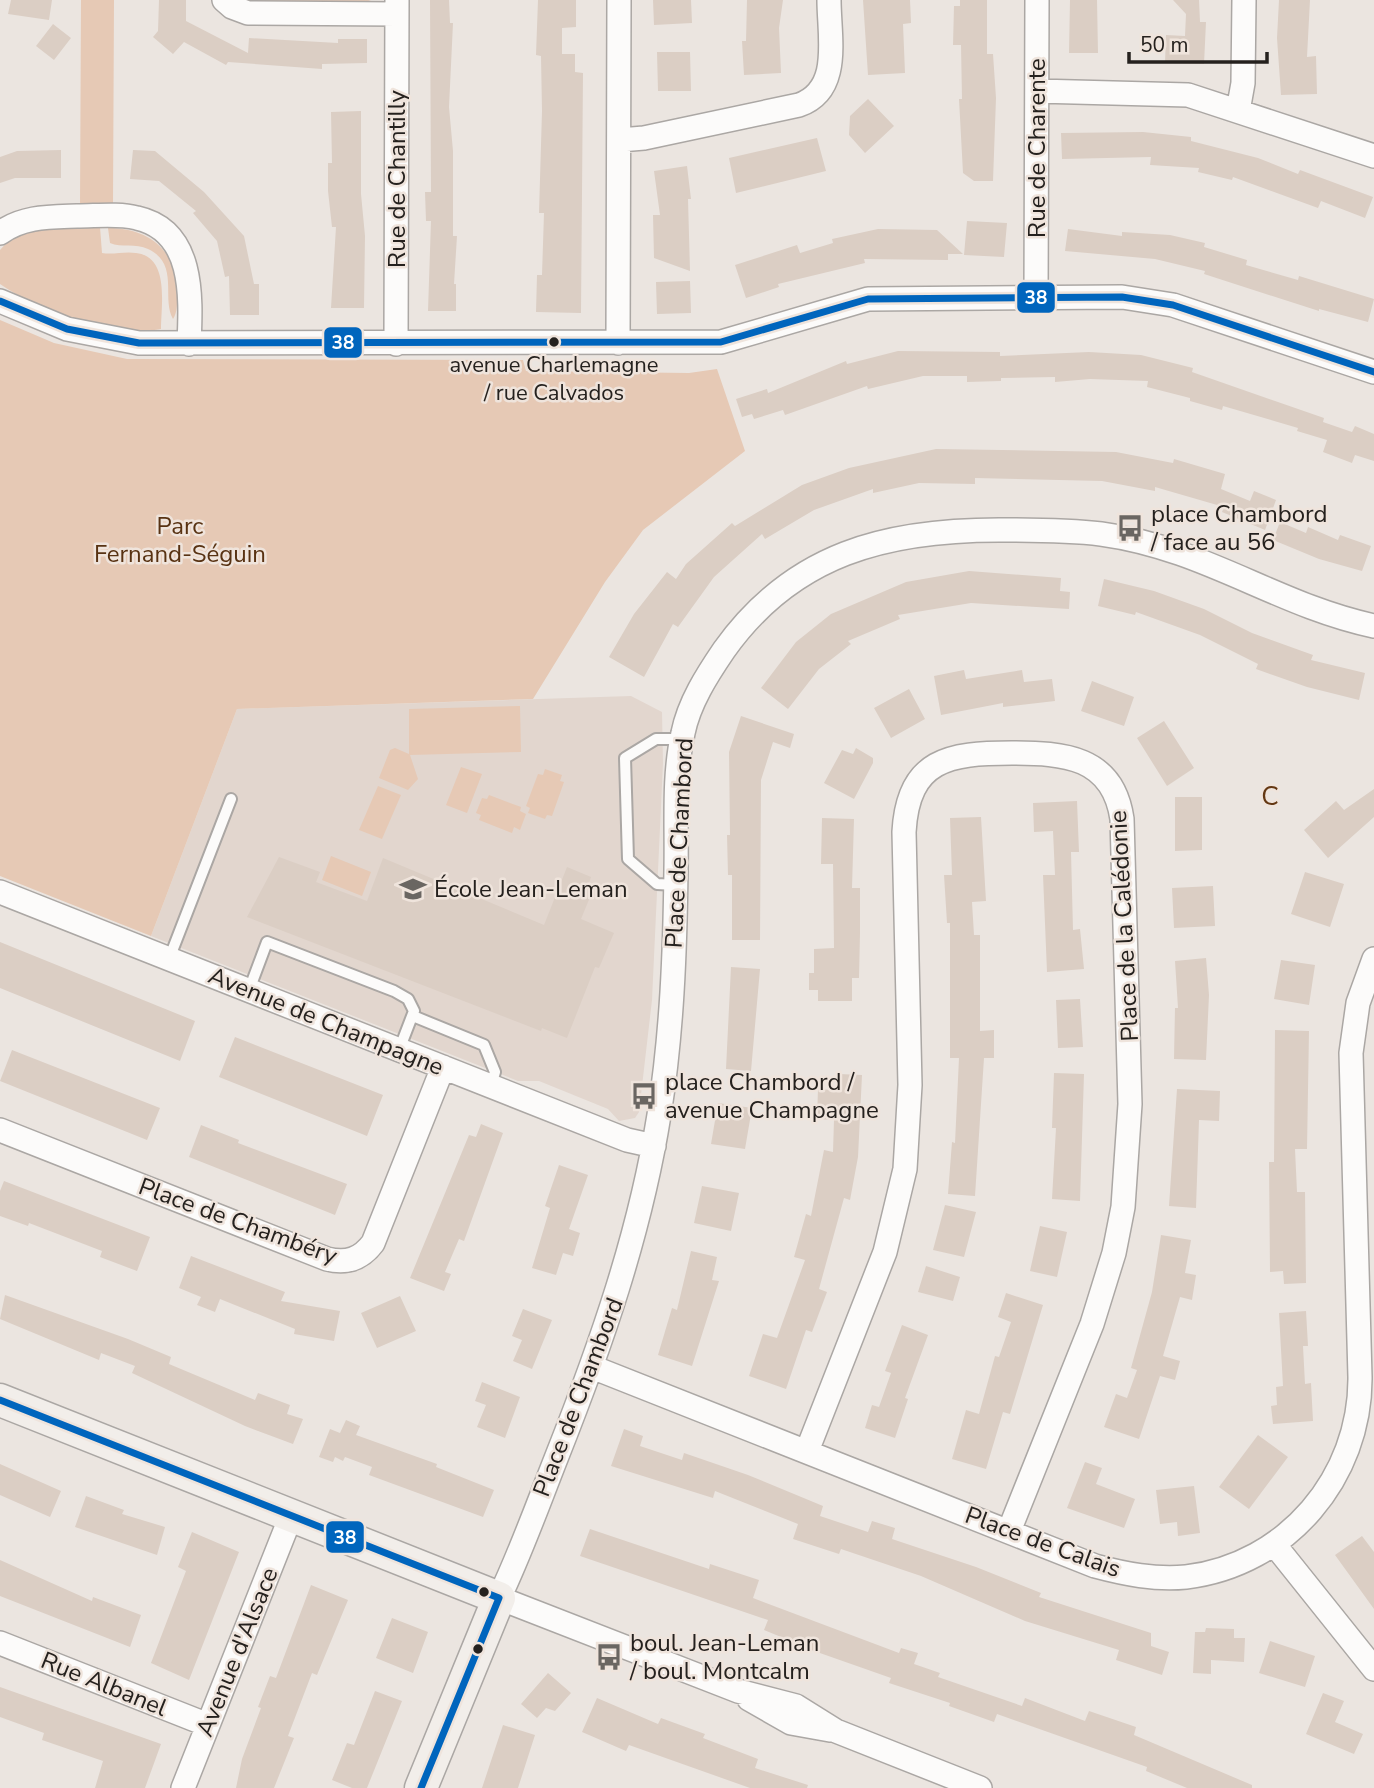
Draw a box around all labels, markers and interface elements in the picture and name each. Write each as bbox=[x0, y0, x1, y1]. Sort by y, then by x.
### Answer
scale bar bbox=[1129, 21, 1267, 65]
text: 50 m bbox=[1140, 31, 1189, 59]
street label: Rue de Charente bbox=[1021, 58, 1053, 238]
street label: Rue de Chantilly bbox=[381, 89, 413, 268]
line badge: 38 bbox=[1016, 281, 1056, 314]
text: 38 bbox=[1025, 285, 1047, 311]
line badge: 38 bbox=[323, 326, 363, 359]
text: 38 bbox=[332, 330, 354, 356]
marker: avenue Charlemagne / rue Calvados bbox=[547, 335, 561, 349]
place label: avenue Charlemagne / rue Calvados bbox=[449, 350, 659, 408]
place label: place Chambord / face au 56 bbox=[1150, 498, 1327, 558]
park label: Parc Fernand-Séguin bbox=[94, 510, 266, 570]
bus stop icon: place Chambord / face au 56 bbox=[1115, 513, 1145, 543]
street label: Place de Chambord bbox=[658, 737, 700, 949]
district label: C bbox=[1261, 779, 1281, 814]
street label: Place de la Calédonie bbox=[1102, 810, 1146, 1042]
place label: École Jean-Leman bbox=[434, 873, 628, 905]
school or university icon: École Jean-Leman bbox=[398, 874, 428, 904]
street label: Avenue de Champagne bbox=[204, 959, 448, 1083]
place label: place Chambord / avenue Champagne bbox=[665, 1066, 879, 1126]
bus stop icon: place Chambord / avenue Champagne bbox=[629, 1081, 659, 1111]
street label: Place de Chambéry bbox=[134, 1170, 342, 1272]
street label: Place de Chambord bbox=[525, 1293, 631, 1501]
street label: Place de Calais bbox=[961, 1499, 1125, 1585]
line badge: 38 bbox=[325, 1520, 365, 1554]
text: 38 bbox=[334, 1525, 356, 1551]
street label: Avenue d'Alsace bbox=[189, 1563, 285, 1741]
unlabelled marker bbox=[477, 1585, 491, 1599]
place label: boul. Jean-Leman / boul. Montcalm bbox=[629, 1627, 819, 1687]
unlabelled marker bbox=[471, 1642, 485, 1656]
bus stop icon: boul. Jean-Leman / boul. Montcalm bbox=[594, 1642, 624, 1672]
street label: Rue Albanel bbox=[36, 1644, 172, 1724]

